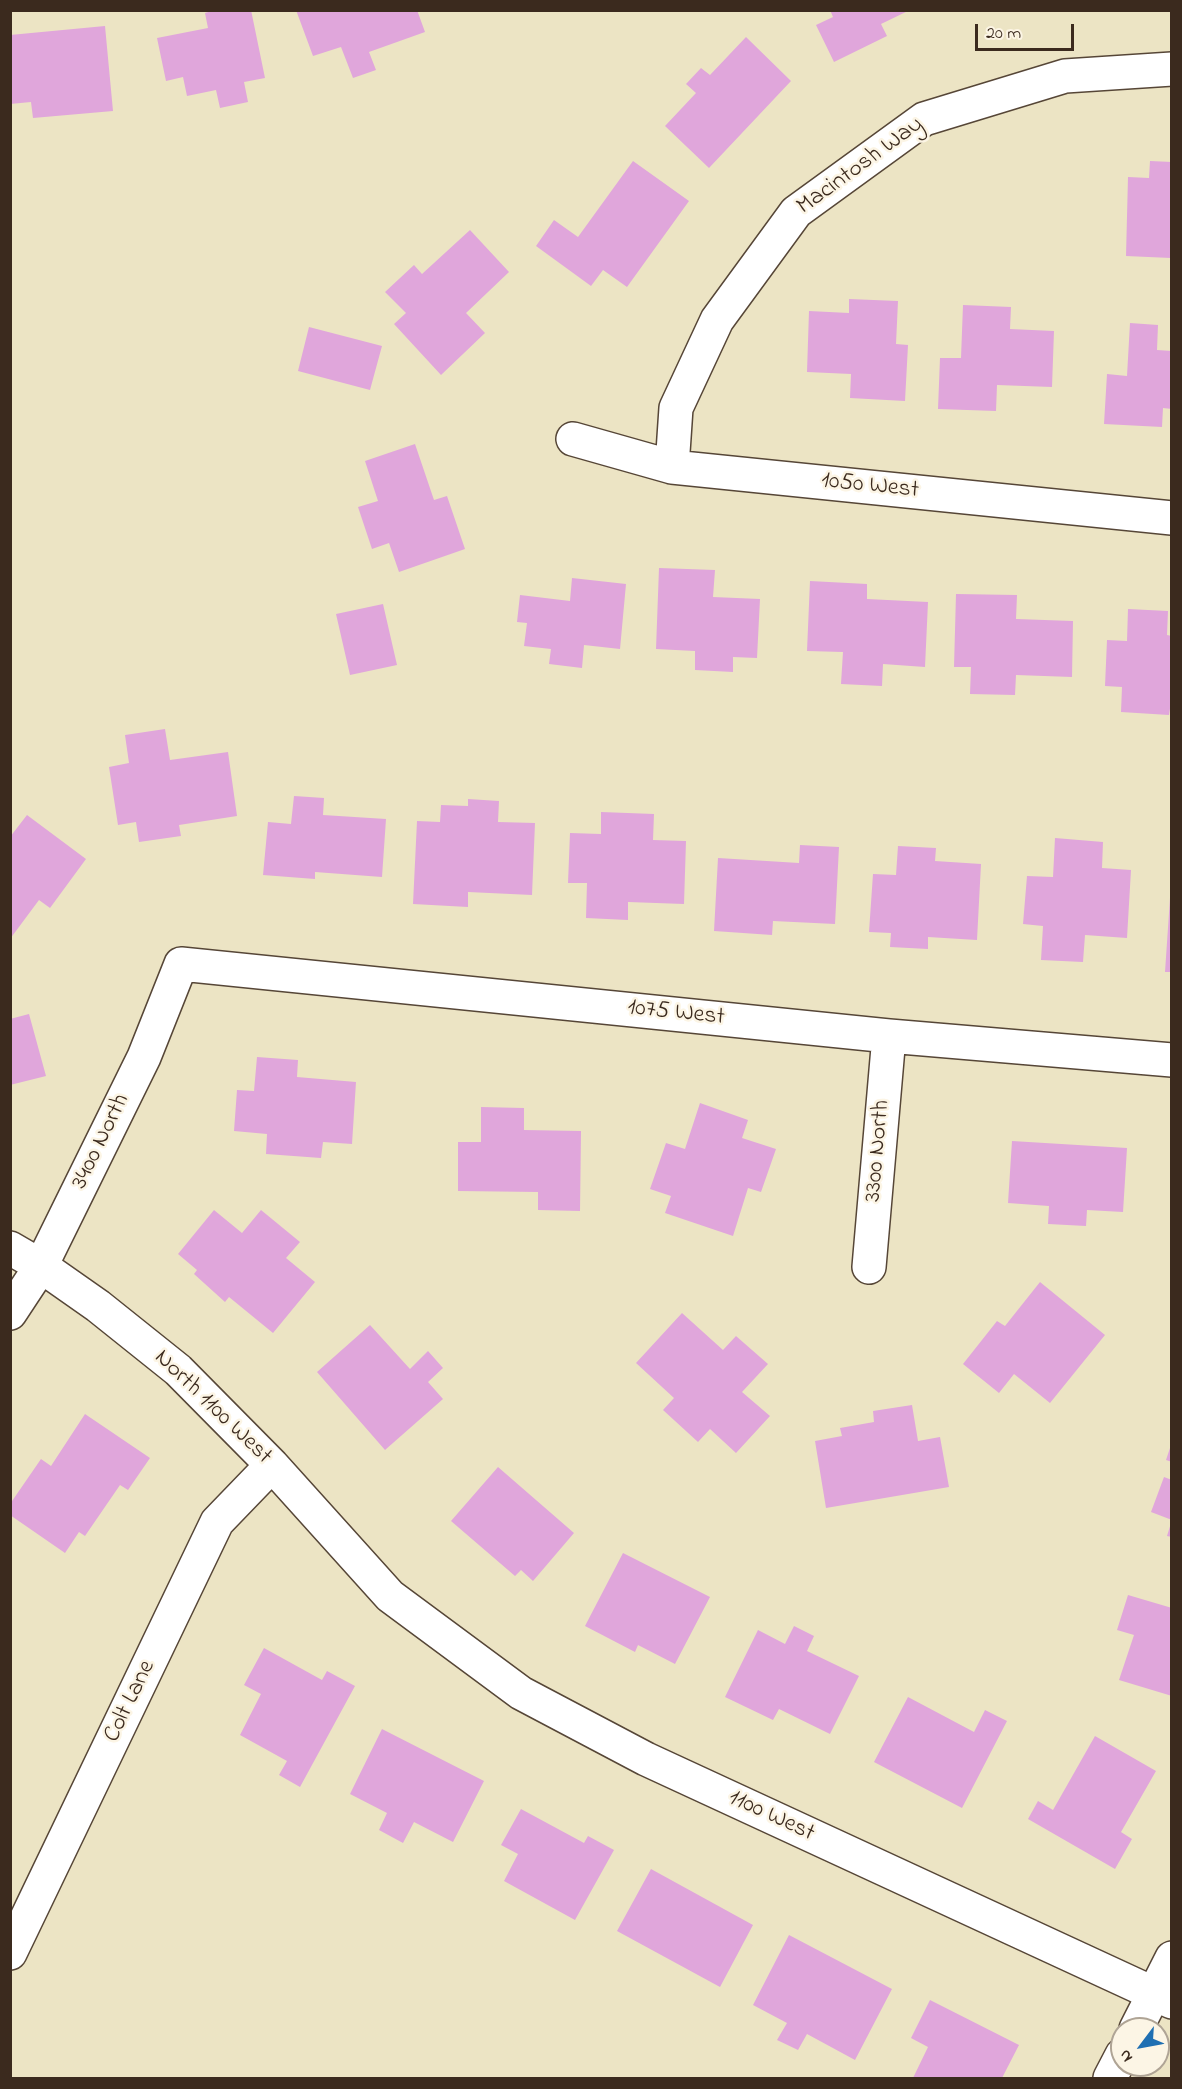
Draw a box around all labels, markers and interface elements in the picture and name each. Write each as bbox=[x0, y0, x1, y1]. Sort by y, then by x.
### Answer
scale bar bbox=[978, 12, 1077, 50]
text: 20 m bbox=[986, 21, 1021, 47]
street label: Macintosh Way bbox=[792, 111, 930, 223]
street label: 1050 West bbox=[820, 468, 920, 506]
street label: 1075 West bbox=[626, 995, 726, 1033]
street label: 3400 North bbox=[67, 1090, 137, 1194]
street label: 3300 North bbox=[860, 1099, 898, 1203]
street label: North 1100 West bbox=[147, 1344, 277, 1472]
street label: Colt Lane bbox=[99, 1656, 163, 1748]
street label: 1100 West bbox=[723, 1785, 819, 1849]
north arrow bbox=[1110, 2017, 1170, 2077]
text: N bbox=[1113, 2045, 1139, 2066]

